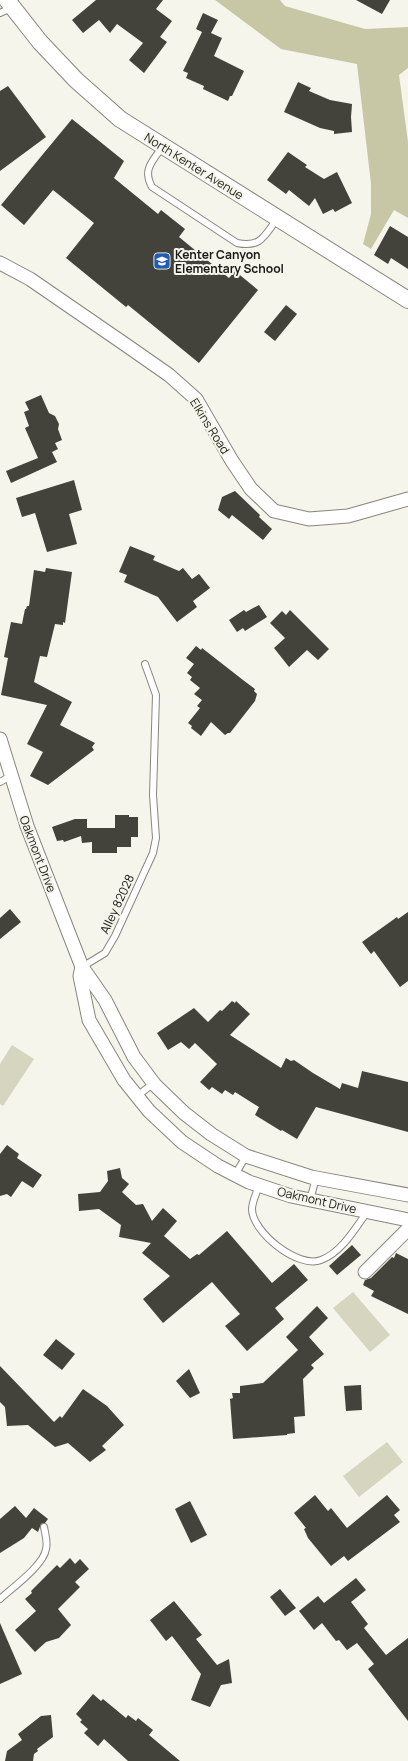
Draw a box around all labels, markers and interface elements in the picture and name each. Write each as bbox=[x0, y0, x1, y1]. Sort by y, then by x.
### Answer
street label: North Kenter Avenue bbox=[141, 129, 247, 203]
place label: Kenter Canyon Elementary School bbox=[175, 246, 284, 277]
school or university icon: Kenter Canyon Elementary School bbox=[152, 251, 172, 271]
street label: Elkins Road bbox=[186, 395, 234, 457]
street label: Oakmont Drive bbox=[16, 813, 60, 895]
street label: Alley 82028 bbox=[96, 871, 138, 936]
street label: Oakmont Drive bbox=[276, 1183, 358, 1217]

